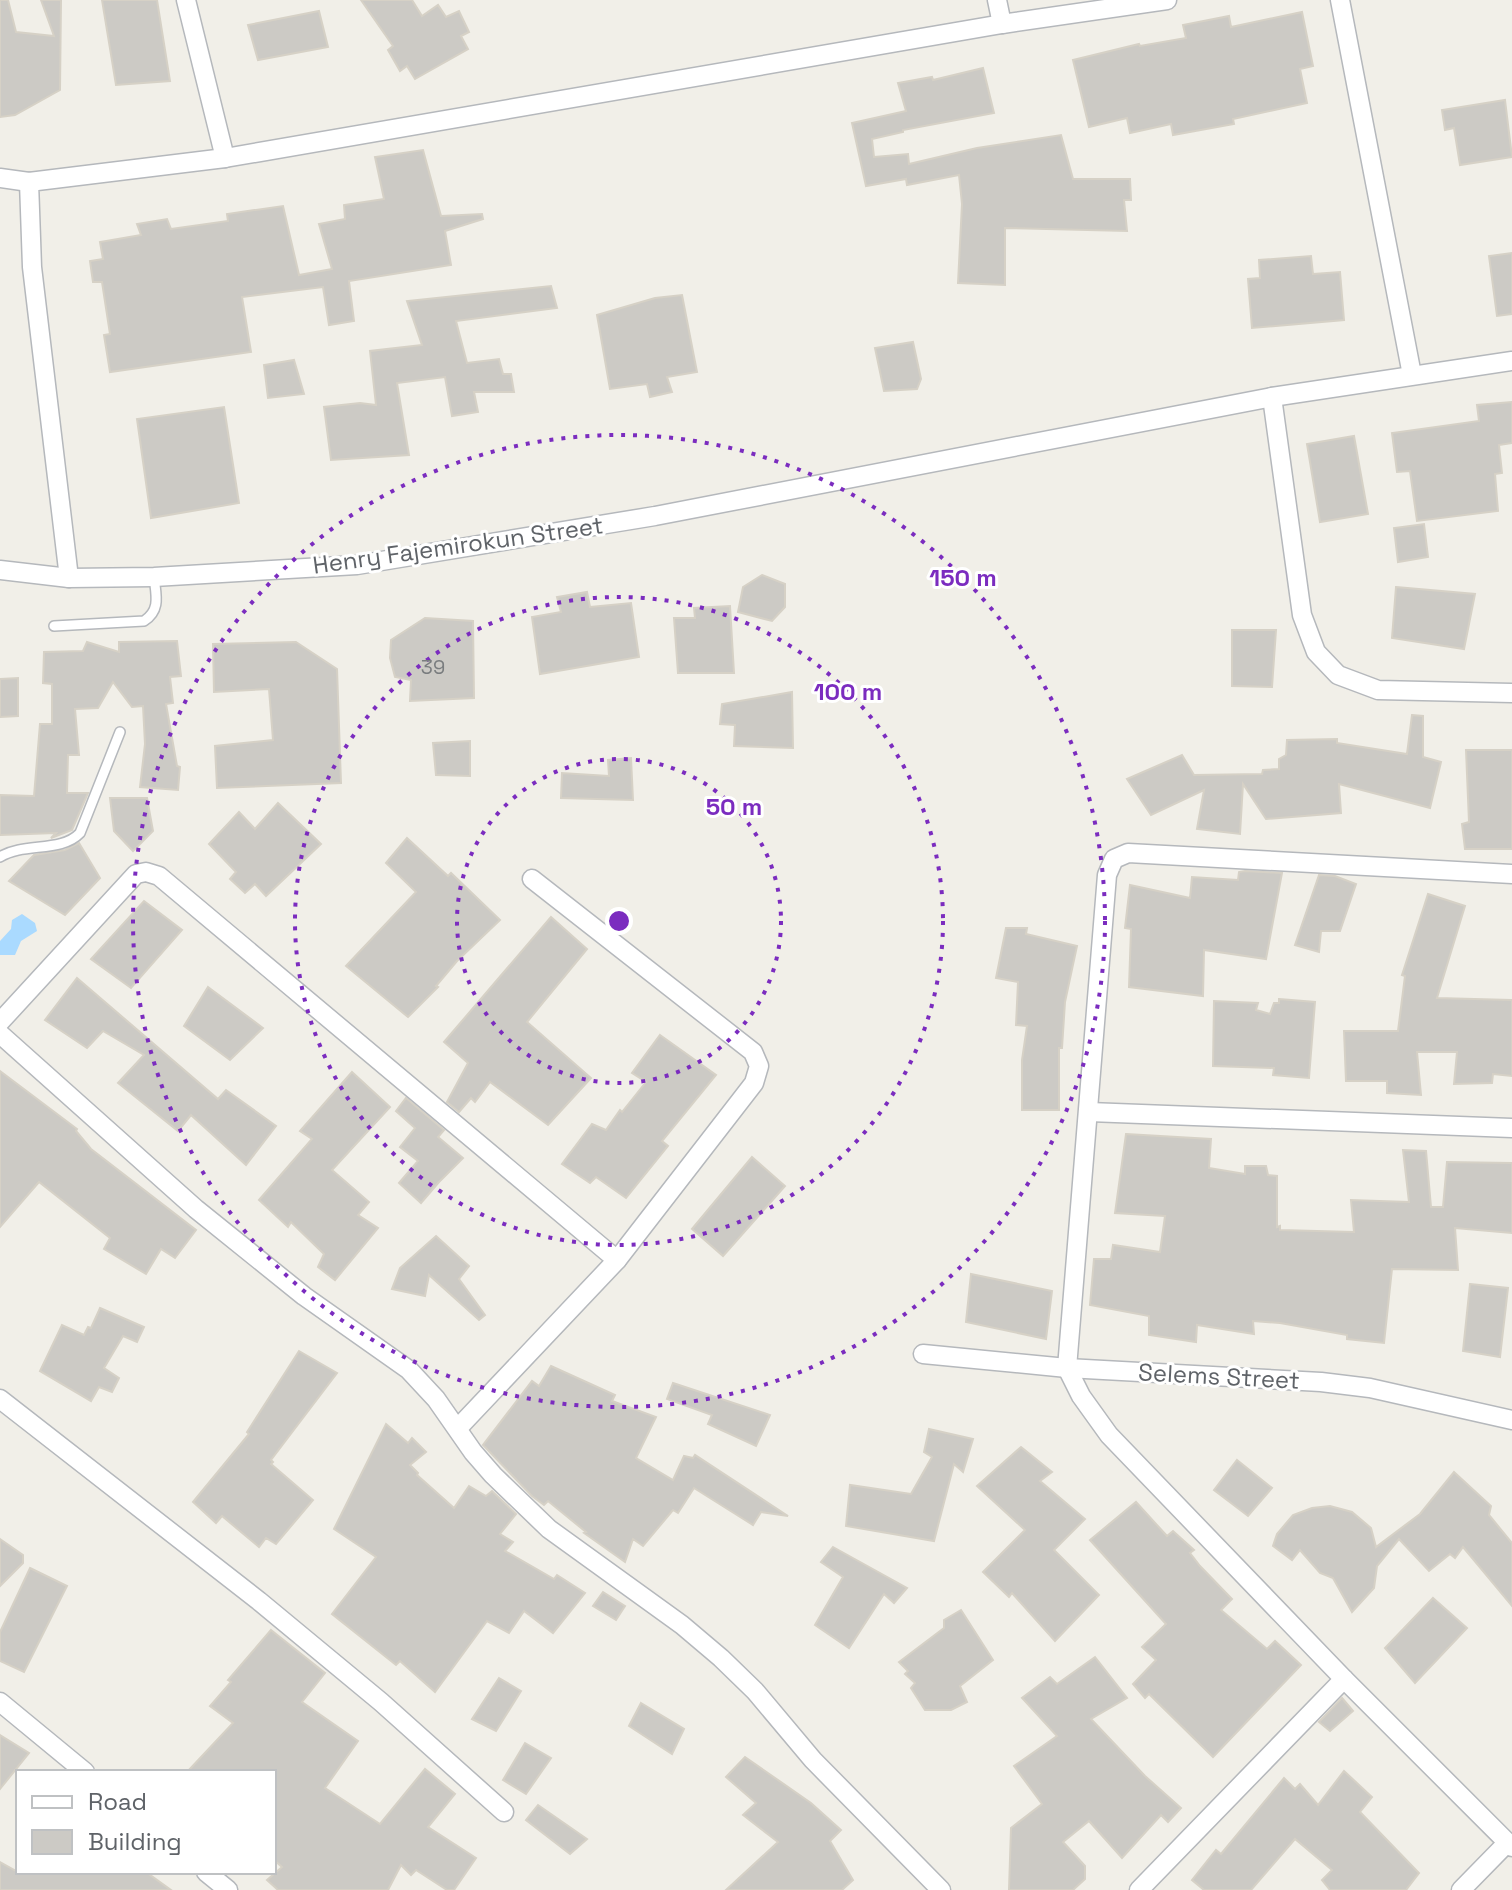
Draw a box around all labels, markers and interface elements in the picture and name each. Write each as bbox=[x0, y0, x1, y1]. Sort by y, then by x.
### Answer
street label: Henry Fajemirokun Street bbox=[311, 509, 605, 581]
text: 150 m bbox=[929, 562, 997, 593]
house number: 39 bbox=[421, 654, 445, 680]
text: 100 m bbox=[814, 676, 882, 707]
text: 50 m bbox=[706, 791, 762, 822]
centre of rings bbox=[605, 907, 633, 935]
street label: Selems Street bbox=[1137, 1356, 1301, 1396]
legend bbox=[16, 1770, 276, 1874]
text: Road bbox=[88, 1786, 147, 1817]
text: Building bbox=[88, 1826, 182, 1857]

